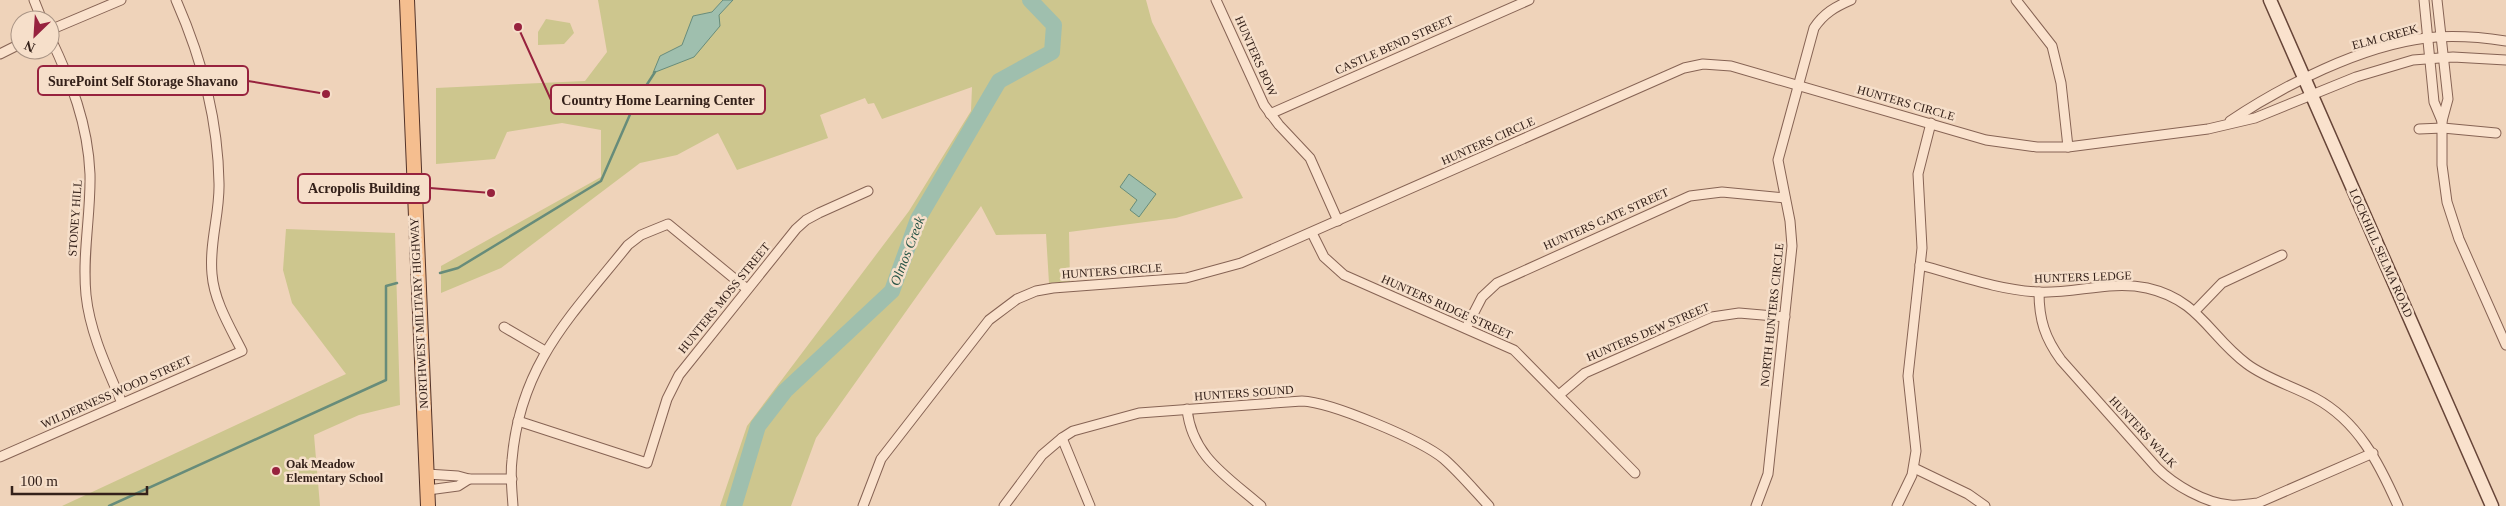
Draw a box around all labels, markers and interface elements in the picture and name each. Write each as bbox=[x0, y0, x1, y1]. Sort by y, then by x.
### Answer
north arrow bbox=[10, 10, 60, 60]
street label: CASTLE BEND STREET bbox=[1333, 12, 1456, 77]
street label: HUNTERS BOW bbox=[1232, 14, 1280, 99]
street label: ELM CREEK bbox=[2351, 21, 2420, 53]
text: N bbox=[22, 37, 37, 55]
callout: SurePoint Self Storage Shavano bbox=[38, 66, 248, 95]
text: SurePoint Self Storage Shavano bbox=[48, 74, 238, 89]
street label: HUNTERS CIRCLE bbox=[1856, 82, 1956, 124]
callout: Country Home Learning Center bbox=[551, 85, 765, 114]
text: Country Home Learning Center bbox=[561, 93, 755, 108]
street label: HUNTERS CIRCLE bbox=[1439, 114, 1537, 168]
callout: Acropolis Building bbox=[298, 174, 430, 203]
street label: STONEY HILL bbox=[65, 179, 85, 257]
text: Acropolis Building bbox=[308, 181, 420, 196]
street label: HUNTERS GATE STREET bbox=[1541, 185, 1672, 253]
street label: LOCKHILL SELMA ROAD bbox=[2346, 186, 2416, 320]
water label: Olmos Creek bbox=[887, 214, 928, 288]
street label: NORTHWEST MILITARY HIGHWAY bbox=[407, 217, 431, 409]
street label: HUNTERS MOSS STREET bbox=[675, 239, 773, 356]
street label: NORTH HUNTERS CIRCLE bbox=[1757, 242, 1787, 388]
street label: HUNTERS CIRCLE bbox=[1061, 260, 1163, 282]
street label: HUNTERS LEDGE bbox=[2034, 268, 2132, 286]
street label: HUNTERS RIDGE STREET bbox=[1379, 272, 1515, 343]
street label: HUNTERS DEW STREET bbox=[1584, 299, 1712, 364]
street label: WILDERNESS WOOD STREET bbox=[39, 352, 194, 432]
street label: HUNTERS SOUND bbox=[1194, 383, 1295, 403]
street label: HUNTERS WALK bbox=[2106, 393, 2180, 471]
place label: Oak Meadow Elementary School bbox=[286, 457, 384, 485]
scale bar bbox=[12, 464, 148, 496]
marker: Oak Meadow Elementary School bbox=[270, 465, 282, 477]
text: 100 m bbox=[20, 473, 58, 489]

